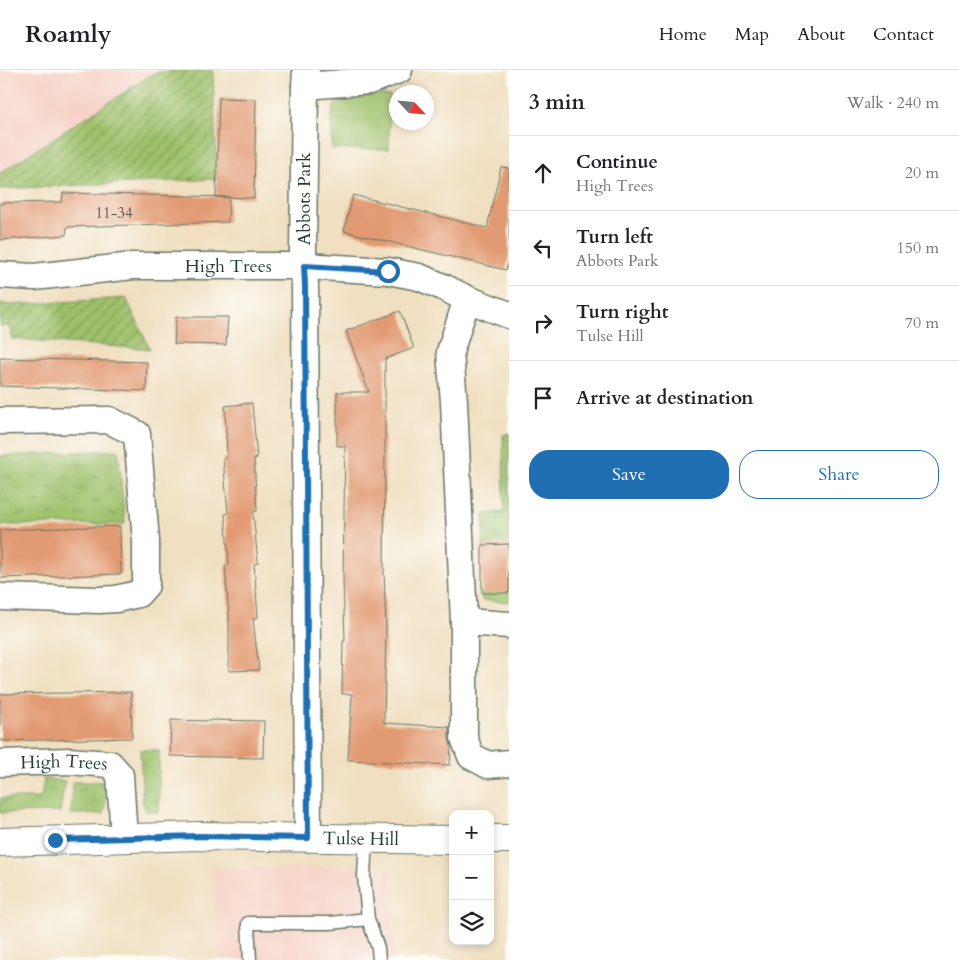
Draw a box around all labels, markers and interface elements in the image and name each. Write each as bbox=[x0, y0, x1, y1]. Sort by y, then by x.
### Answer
text: Roamly bbox=[25, 18, 111, 51]
text: Home bbox=[659, 22, 707, 47]
text: Map bbox=[735, 22, 769, 47]
text: About bbox=[797, 22, 845, 47]
text: Contact bbox=[873, 22, 934, 47]
north arrow bbox=[389, 85, 434, 130]
text: 3 min bbox=[529, 88, 585, 117]
text: Walk · 240 m bbox=[847, 92, 939, 114]
text: Continue bbox=[576, 149, 658, 175]
street label: Abbots Park bbox=[292, 152, 317, 246]
icon: ahead bbox=[529, 159, 557, 187]
text: 20 m bbox=[905, 162, 939, 184]
text: High Trees bbox=[576, 175, 653, 197]
house number: 11-34 bbox=[95, 203, 133, 223]
text: Turn left bbox=[576, 224, 653, 250]
icon: left bbox=[529, 234, 557, 262]
text: 150 m bbox=[897, 237, 939, 259]
text: Abbots Park bbox=[576, 250, 659, 272]
street label: High Trees bbox=[185, 254, 272, 279]
route start bbox=[377, 260, 400, 283]
text: Turn right bbox=[576, 299, 668, 325]
icon: right bbox=[529, 309, 557, 337]
text: 70 m bbox=[905, 312, 939, 334]
text: Tulse Hill bbox=[576, 325, 644, 347]
icon: arrive bbox=[529, 384, 557, 412]
text: Arrive at destination bbox=[576, 385, 753, 411]
button: Save bbox=[529, 450, 729, 499]
button: Share bbox=[739, 450, 939, 499]
street label: High Trees bbox=[20, 749, 108, 777]
map controls bbox=[449, 810, 494, 945]
button: + bbox=[449, 810, 494, 855]
street label: Tulse Hill bbox=[323, 826, 400, 852]
route end bbox=[44, 829, 67, 852]
button: − bbox=[449, 855, 494, 900]
button: layers bbox=[449, 900, 494, 945]

